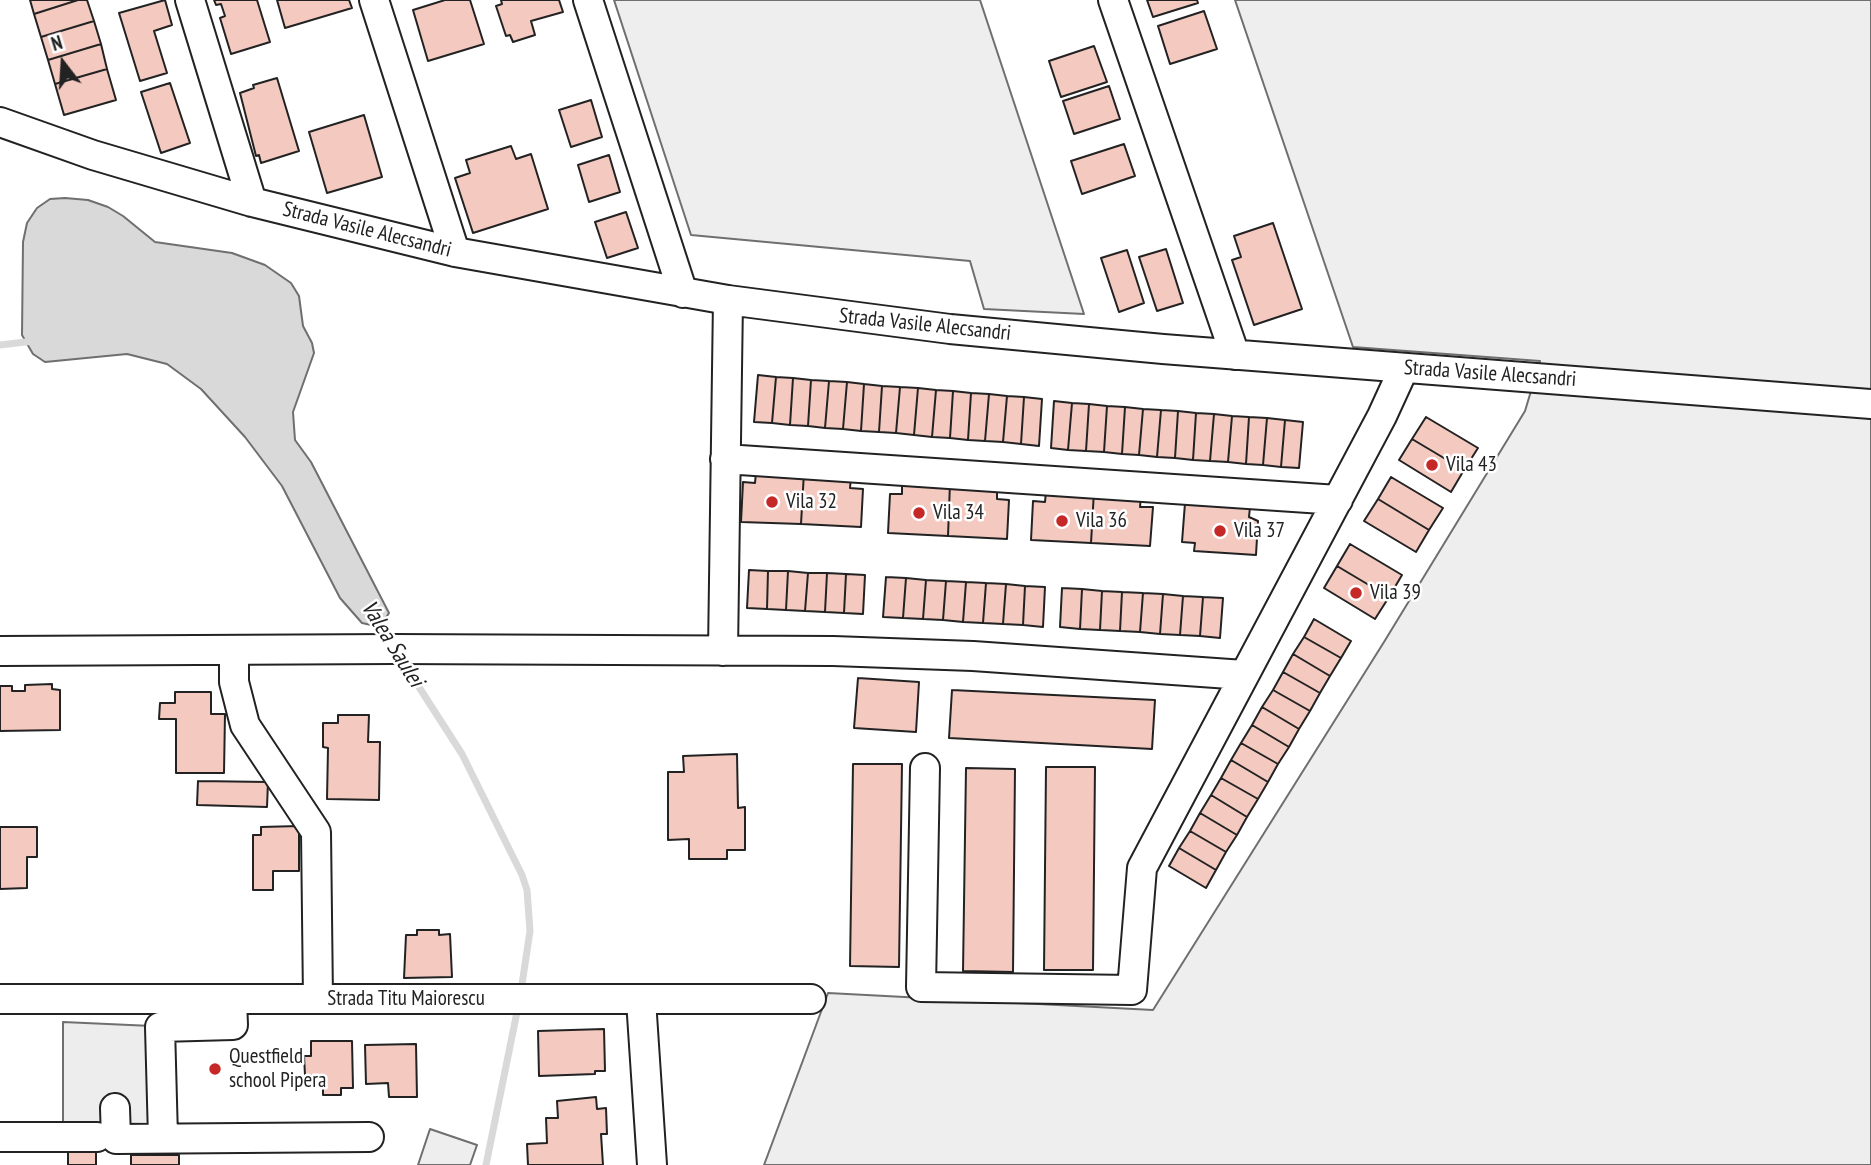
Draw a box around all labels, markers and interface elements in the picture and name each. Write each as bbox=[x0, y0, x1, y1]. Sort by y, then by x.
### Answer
north arrow bbox=[28, 28, 98, 98]
text: N bbox=[48, 30, 65, 56]
street label: Strada Vasile Alecsandri bbox=[280, 197, 454, 263]
street label: Strada Vasile Alecsandri bbox=[838, 303, 1012, 347]
street label: Strada Vasile Alecsandri bbox=[1403, 355, 1577, 393]
place label: Vila 43 bbox=[1446, 452, 1497, 478]
marker: Vila 43 bbox=[1424, 457, 1440, 473]
place label: Vila 32 bbox=[786, 489, 837, 515]
marker: Vila 32 bbox=[764, 494, 780, 510]
place label: Vila 34 bbox=[933, 500, 984, 526]
marker: Vila 34 bbox=[911, 505, 927, 521]
place label: Vila 36 bbox=[1076, 508, 1127, 534]
marker: Vila 36 bbox=[1054, 513, 1070, 529]
place label: Vila 37 bbox=[1234, 518, 1285, 544]
marker: Vila 37 bbox=[1212, 523, 1228, 539]
place label: Vila 39 bbox=[1370, 580, 1421, 606]
marker: Vila 39 bbox=[1348, 585, 1364, 601]
water label: Valea Saulei bbox=[355, 596, 429, 692]
street label: Strada Titu Maiorescu bbox=[327, 986, 485, 1012]
place label: Questfield school Pipera bbox=[229, 1044, 326, 1094]
marker: Questfield school Pipera bbox=[207, 1061, 223, 1077]

